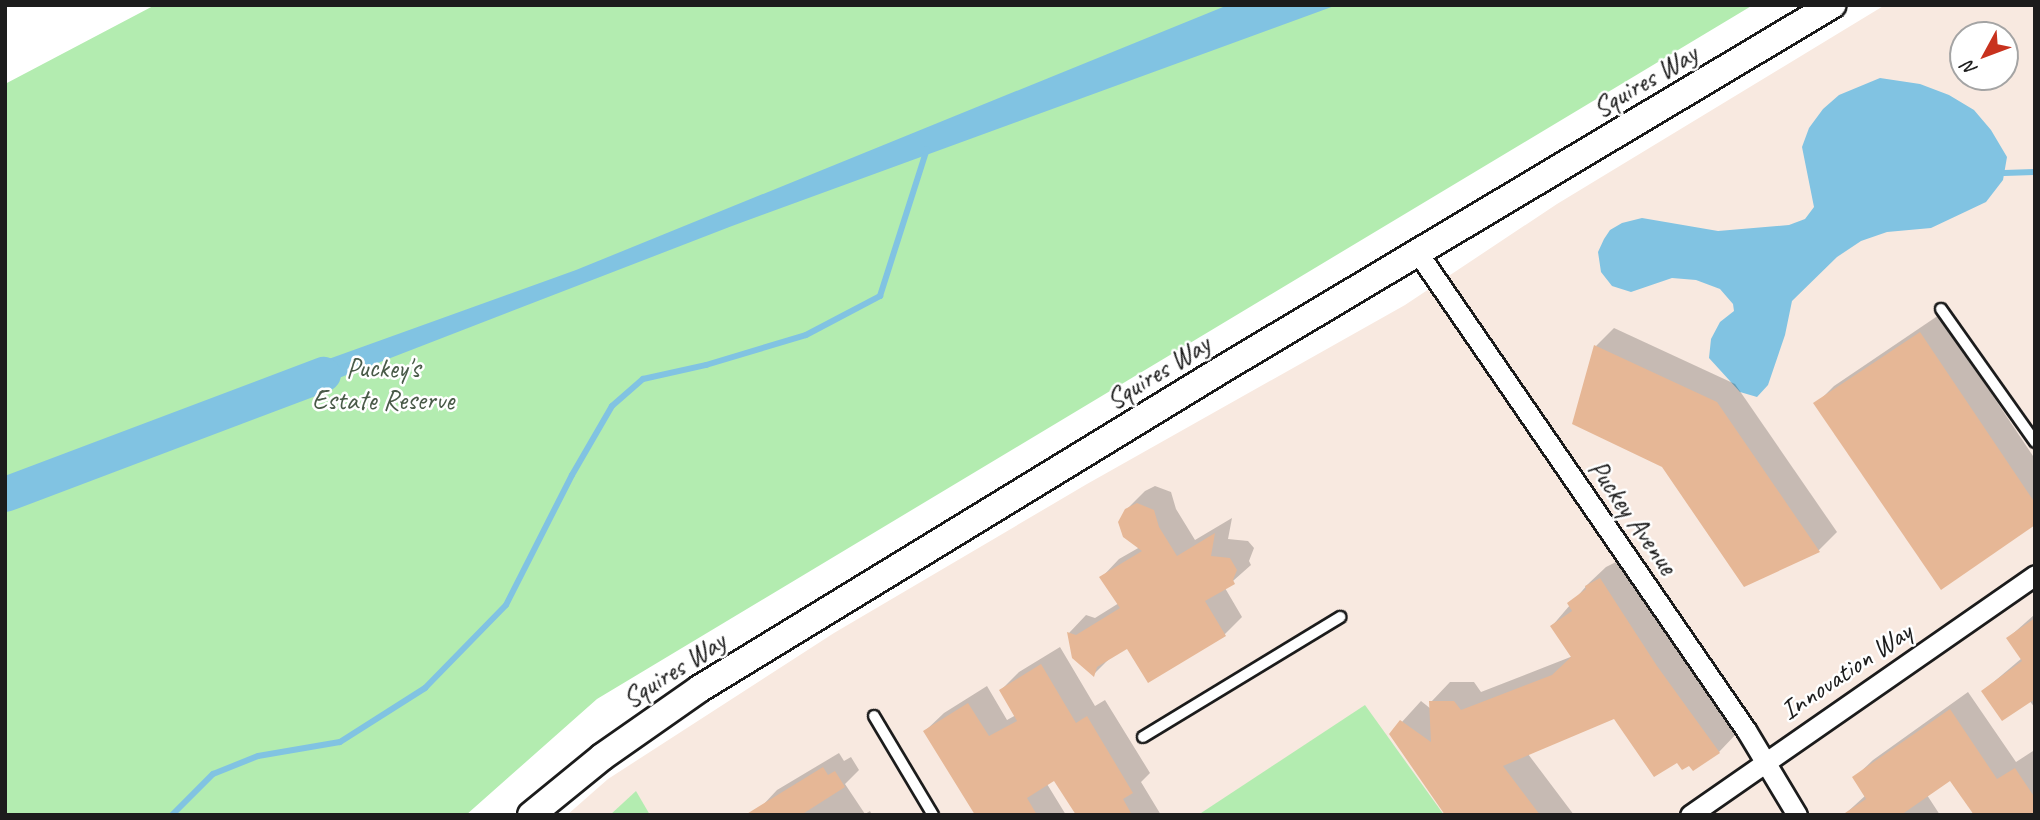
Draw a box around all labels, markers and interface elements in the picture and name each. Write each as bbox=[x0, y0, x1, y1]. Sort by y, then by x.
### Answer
north arrow bbox=[1949, 21, 2019, 91]
street label: Squires Way bbox=[1587, 37, 1703, 125]
text: N bbox=[1957, 56, 1983, 81]
street label: Squires Way bbox=[1100, 327, 1216, 417]
park label: Puckey's Estate Reserve bbox=[312, 351, 454, 417]
street label: Puckey Avenue bbox=[1581, 453, 1685, 581]
street label: Innovation Way bbox=[1774, 615, 1918, 727]
street label: Squires Way bbox=[616, 624, 732, 716]

